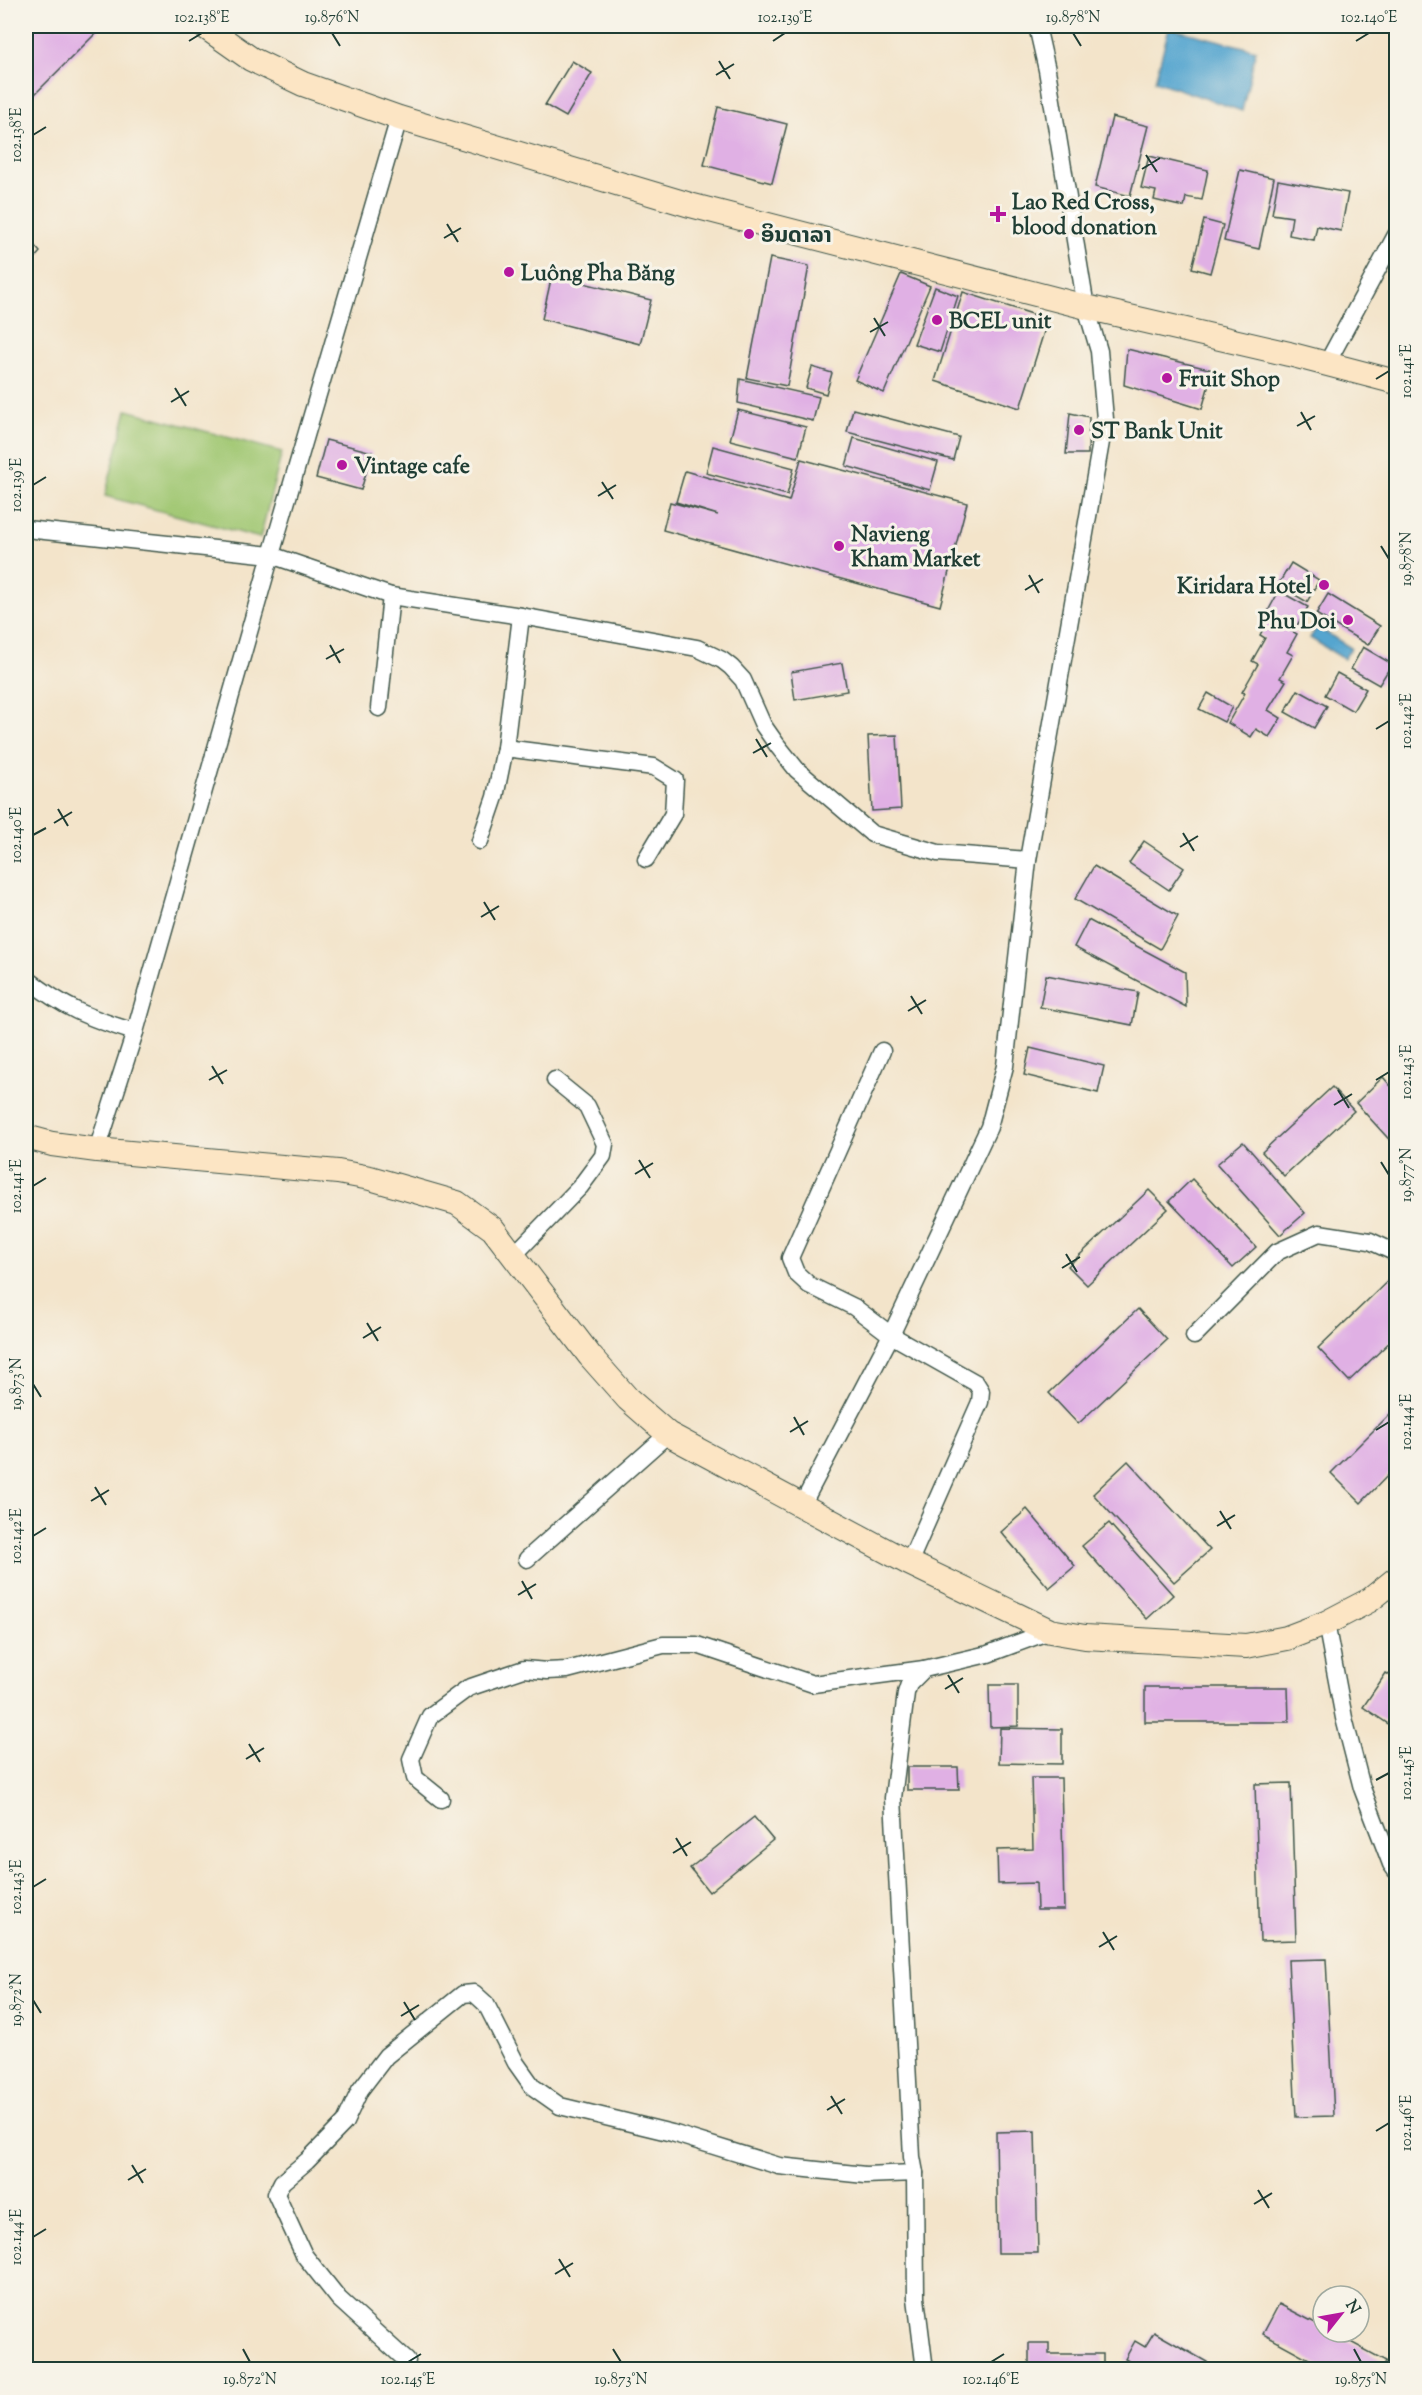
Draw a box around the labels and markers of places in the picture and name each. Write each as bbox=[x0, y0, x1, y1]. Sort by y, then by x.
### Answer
place label: Lao Red Cross, blood donation bbox=[1011, 188, 1157, 245]
marker: Lao Red Cross, blood donation bbox=[989, 205, 1007, 223]
place label: ອິນດາລາ bbox=[761, 221, 832, 253]
marker: ອິນດາລາ bbox=[742, 227, 756, 241]
place label: Luông Pha Băng bbox=[521, 259, 675, 291]
marker: Luông Pha Băng bbox=[502, 265, 516, 279]
place label: BCEL unit bbox=[949, 307, 1052, 339]
marker: BCEL unit bbox=[930, 313, 944, 327]
place label: Fruit Shop bbox=[1179, 365, 1280, 397]
marker: Fruit Shop bbox=[1160, 371, 1174, 385]
place label: ST Bank Unit bbox=[1091, 417, 1223, 449]
marker: ST Bank Unit bbox=[1072, 423, 1086, 437]
place label: Vintage cafe bbox=[354, 452, 470, 484]
marker: Vintage cafe bbox=[335, 458, 349, 472]
place label: Navieng Kham Market bbox=[851, 520, 981, 577]
marker: Navieng Kham Market bbox=[832, 539, 846, 553]
place label: Kiridara Hotel bbox=[1177, 572, 1313, 604]
marker: Kiridara Hotel bbox=[1317, 578, 1331, 592]
place label: Phu Doi bbox=[1258, 607, 1337, 639]
marker: Phu Doi bbox=[1341, 613, 1355, 627]

